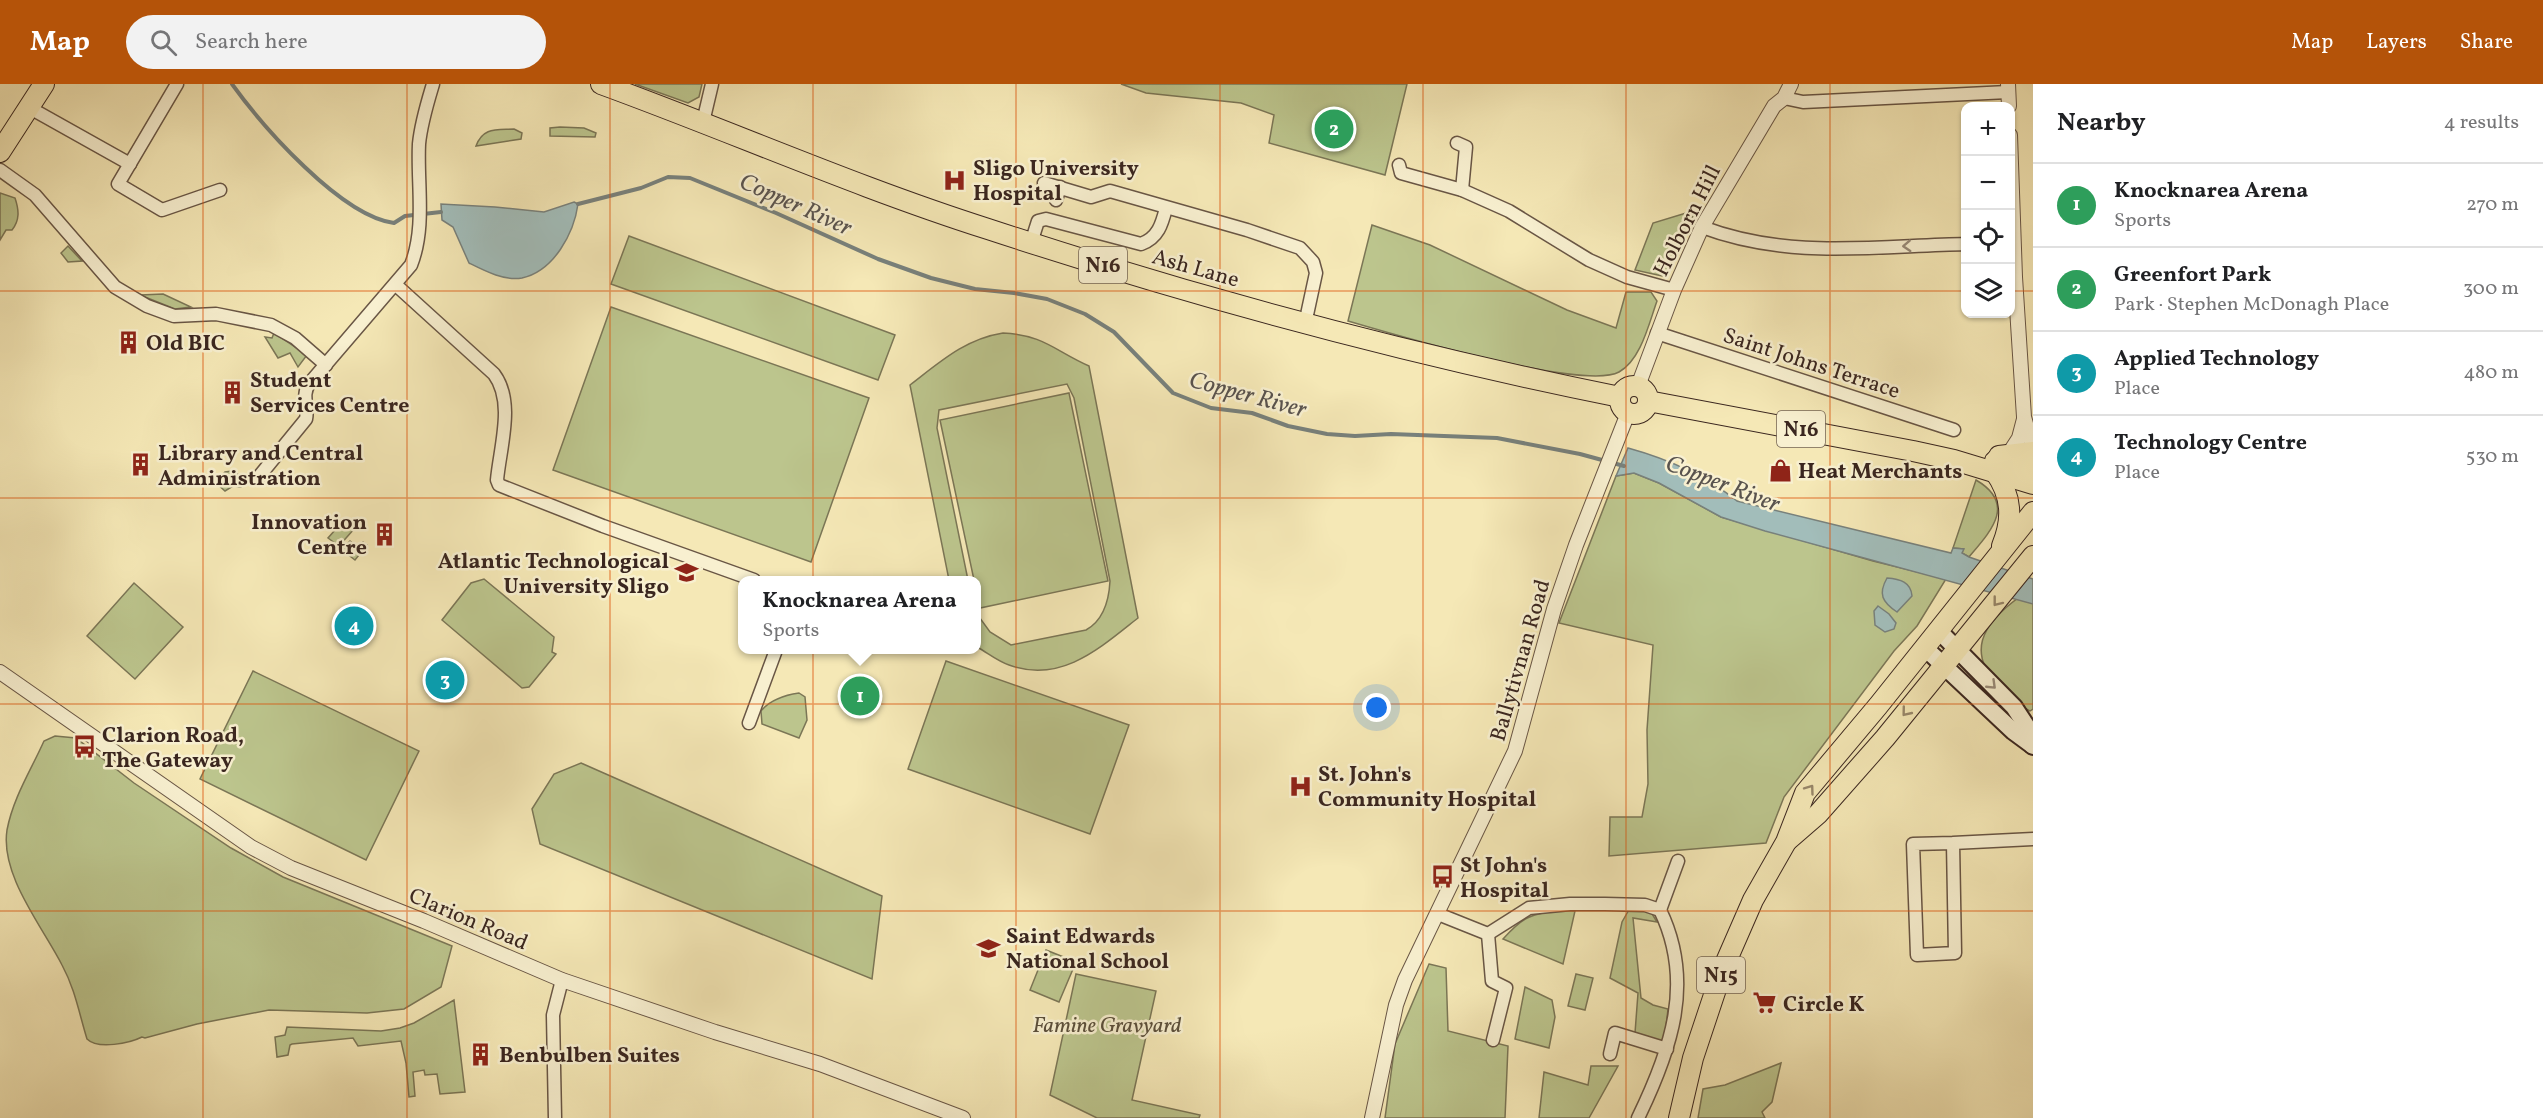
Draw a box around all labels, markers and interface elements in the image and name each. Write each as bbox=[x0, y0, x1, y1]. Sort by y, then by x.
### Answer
search box bbox=[126, 15, 546, 69]
text: Map bbox=[30, 23, 90, 62]
icon: search bbox=[147, 26, 180, 59]
text: Search here bbox=[195, 27, 308, 58]
text: Map bbox=[2291, 28, 2333, 57]
text: Layers bbox=[2366, 28, 2427, 57]
text: Share bbox=[2460, 28, 2513, 57]
map controls bbox=[1961, 102, 2015, 318]
button: + bbox=[1961, 102, 2015, 156]
text: Nearby bbox=[2057, 105, 2146, 141]
pin: 2 bbox=[1314, 106, 1354, 152]
text: 4 results bbox=[2444, 109, 2519, 137]
place label: Sligo University Hospital bbox=[973, 154, 1140, 210]
button: − bbox=[1961, 156, 2015, 210]
street label: Holborn Hill bbox=[1647, 160, 1730, 282]
water label: Copper River bbox=[733, 166, 858, 246]
hospital icon: Sligo University Hospital bbox=[942, 167, 968, 193]
text: Knocknarea Arena bbox=[2114, 176, 2308, 207]
text: 1 bbox=[2072, 191, 2081, 219]
text: 270 m bbox=[2466, 191, 2519, 219]
text: Sports bbox=[2114, 207, 2171, 235]
button: locate bbox=[1961, 210, 2015, 264]
one-way arrow bbox=[1903, 240, 1912, 253]
street label: Ash Lane bbox=[1148, 242, 1242, 297]
road number: N16 bbox=[1079, 247, 1127, 283]
text: Greenfort Park bbox=[2114, 260, 2271, 291]
button: layers bbox=[1961, 264, 2015, 318]
text: 2 bbox=[2071, 275, 2082, 303]
text: 300 m bbox=[2463, 275, 2519, 303]
text: Park · Stephen McDonagh Place bbox=[2114, 291, 2389, 319]
street label: Saint Johns Terrace bbox=[1719, 321, 1904, 408]
building icon: Old BIC bbox=[115, 329, 141, 355]
place label: Old BIC bbox=[146, 329, 225, 360]
text: Applied Technology bbox=[2114, 344, 2319, 375]
text: 3 bbox=[2071, 359, 2082, 387]
text: 480 m bbox=[2464, 359, 2519, 387]
water label: Copper River bbox=[1185, 364, 1311, 428]
place label: Student Services Centre bbox=[250, 366, 409, 422]
text: Place bbox=[2114, 375, 2160, 403]
building icon: Student Services Centre bbox=[219, 379, 245, 405]
road number: N16 bbox=[1777, 411, 1825, 447]
text: Technology Centre bbox=[2114, 428, 2307, 459]
place label: Library and Central Administration bbox=[158, 439, 363, 495]
text: 4 bbox=[2070, 443, 2083, 471]
text: 530 m bbox=[2466, 443, 2519, 471]
water label: Copper River bbox=[1660, 447, 1786, 523]
building icon: Library and Central Administration bbox=[127, 452, 153, 478]
shop icon: Heat Merchants bbox=[1767, 457, 1793, 483]
place label: Heat Merchants bbox=[1798, 457, 1962, 488]
text: Place bbox=[2114, 459, 2160, 487]
place label: Innovation Centre bbox=[251, 508, 367, 564]
building icon: Innovation Centre bbox=[372, 521, 398, 547]
place label: Atlantic Technological University Sligo bbox=[438, 547, 669, 603]
school or university icon: Atlantic Technological University Sligo bbox=[674, 560, 700, 586]
popup bbox=[738, 576, 981, 654]
street label: Ballytivnan Road bbox=[1483, 576, 1559, 745]
text: Knocknarea Arena bbox=[762, 586, 957, 617]
one-way arrow bbox=[1993, 596, 2004, 607]
pin: 4 bbox=[334, 604, 374, 648]
text: Sports bbox=[762, 617, 819, 645]
pin: 3 bbox=[426, 658, 464, 702]
pin: 1 bbox=[840, 674, 880, 718]
one-way arrow bbox=[1985, 678, 1995, 689]
your location bbox=[1362, 693, 1391, 722]
one-way arrow bbox=[1903, 705, 1914, 716]
place label: Clarion Road, The Gateway bbox=[102, 721, 244, 777]
bus stop icon: Clarion Road, The Gateway bbox=[71, 734, 97, 760]
place label: St. John's Community Hospital bbox=[1318, 760, 1536, 816]
hospital icon: St. John's Community Hospital bbox=[1287, 773, 1313, 799]
one-way arrow bbox=[1802, 784, 1813, 795]
place label: St John's Hospital bbox=[1460, 851, 1549, 907]
bus stop icon: St John's Hospital bbox=[1429, 864, 1455, 890]
street label: Clarion Road bbox=[404, 881, 532, 959]
place label: Saint Edwards National School bbox=[1006, 922, 1169, 978]
school or university icon: Saint Edwards National School bbox=[975, 935, 1001, 961]
road number: N15 bbox=[1697, 957, 1745, 993]
supermarket icon: Circle K bbox=[1752, 990, 1778, 1016]
place label: Circle K bbox=[1783, 990, 1864, 1021]
park label: Famine Gravyard bbox=[1032, 1011, 1182, 1042]
building icon: Benbulben Suites bbox=[468, 1041, 494, 1067]
place label: Benbulben Suites bbox=[499, 1041, 680, 1072]

